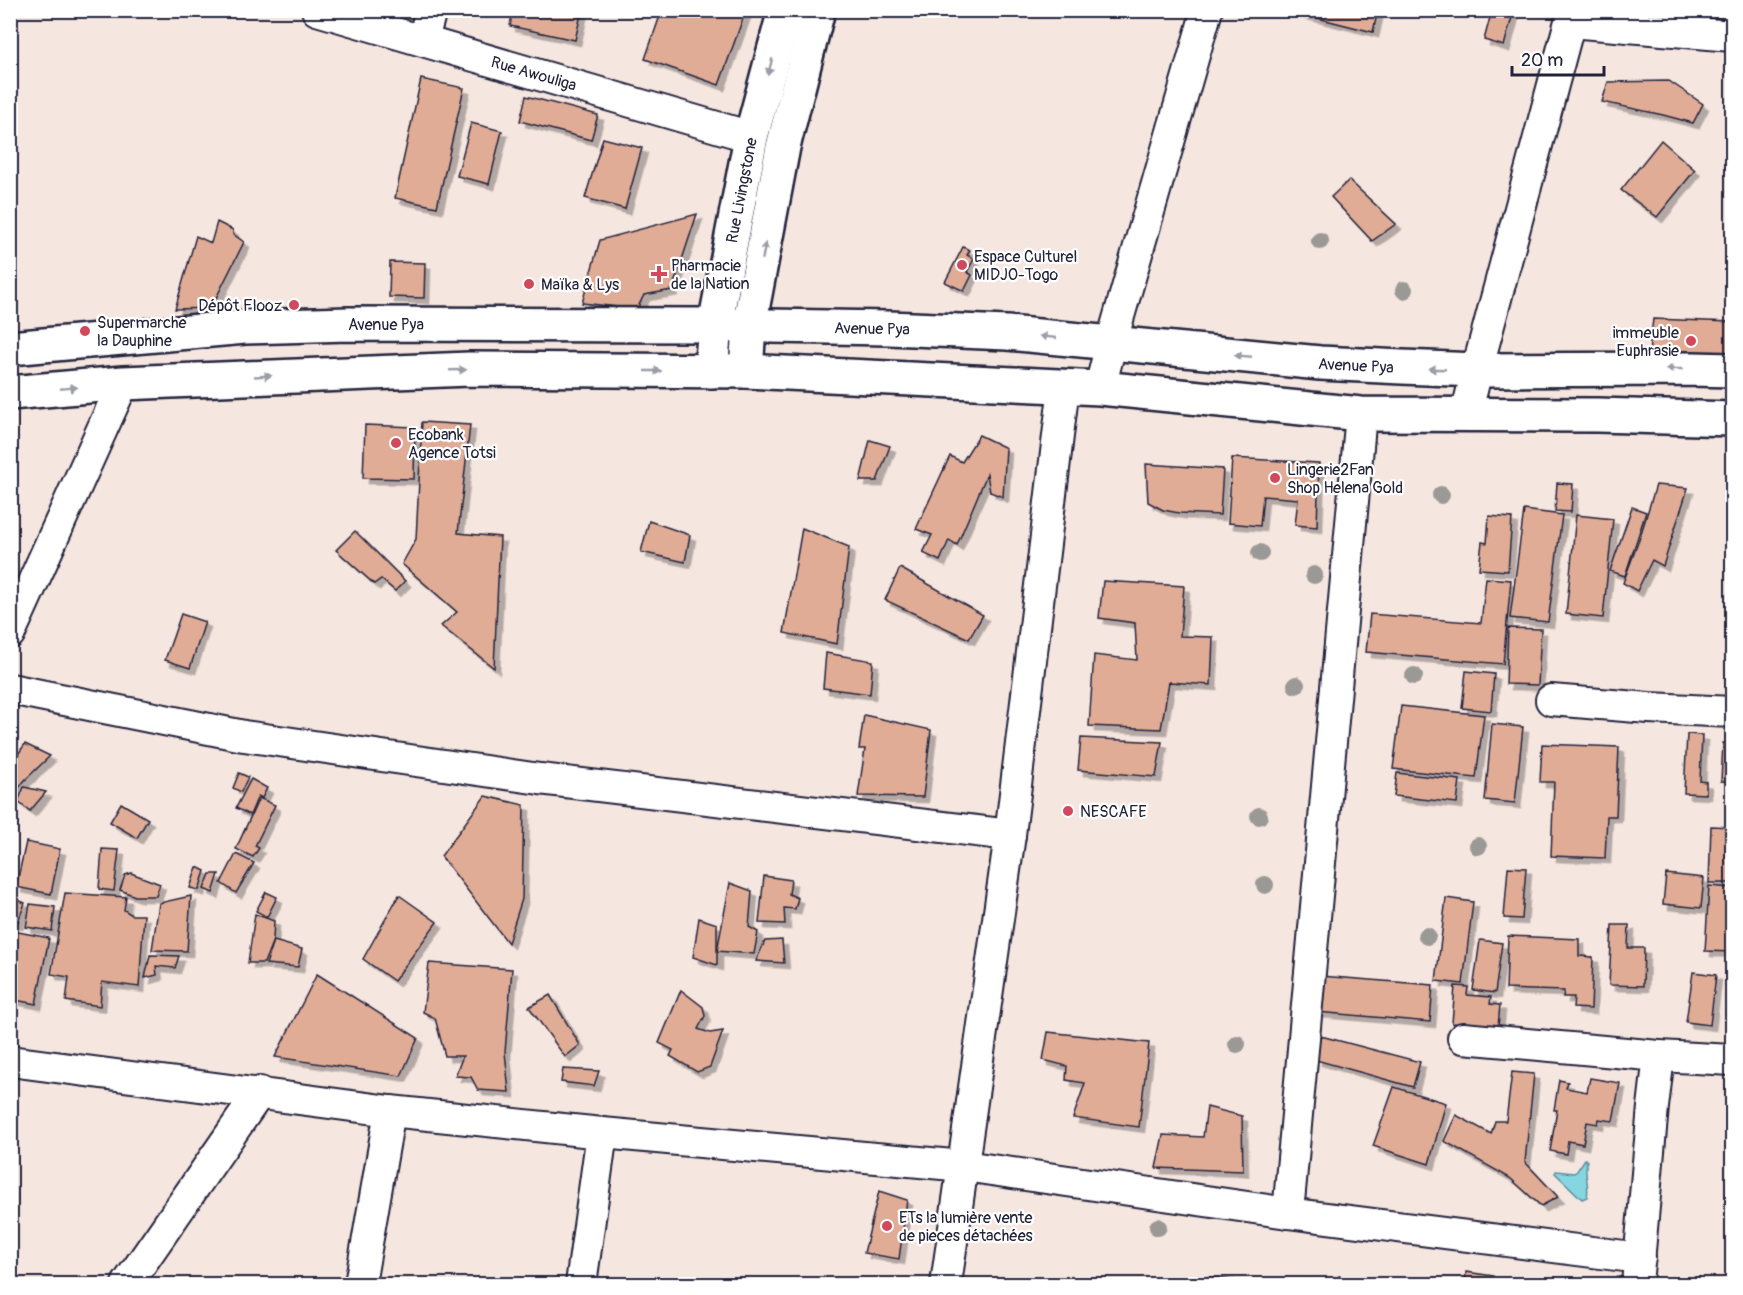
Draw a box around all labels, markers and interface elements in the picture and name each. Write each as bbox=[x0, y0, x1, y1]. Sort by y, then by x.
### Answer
scale bar bbox=[1512, 39, 1604, 77]
text: 20 m bbox=[1521, 49, 1563, 72]
street label: Rue Awouliga bbox=[489, 52, 579, 96]
one-way arrow bbox=[764, 58, 774, 76]
street label: Rue Livingstone bbox=[722, 136, 762, 245]
one-way arrow bbox=[760, 241, 769, 260]
place label: Espace Culturel MIDJO-Togo bbox=[974, 247, 1077, 285]
place label: Pharmacie de la Nation bbox=[671, 256, 750, 294]
marker: Espace Culturel MIDJO-Togo bbox=[955, 258, 969, 272]
marker: Pharmacie de la Nation bbox=[652, 267, 666, 281]
place label: Maïka & Lys bbox=[541, 275, 619, 295]
marker: Maïka & Lys bbox=[522, 277, 536, 291]
place label: Dépôt Flooz bbox=[198, 296, 282, 316]
marker: Dépôt Flooz bbox=[287, 298, 301, 312]
place label: Supermarche la Dauphine bbox=[97, 313, 187, 351]
street label: Avenue Pya bbox=[348, 315, 424, 335]
street label: Avenue Pya bbox=[834, 318, 910, 340]
place label: immeuble Euphrasie bbox=[1613, 323, 1679, 361]
marker: Supermarche la Dauphine bbox=[78, 324, 92, 338]
one-way arrow bbox=[1039, 332, 1058, 342]
marker: immeuble Euphrasie bbox=[1684, 334, 1698, 348]
one-way arrow bbox=[1233, 351, 1252, 361]
street label: Avenue Pya bbox=[1318, 354, 1394, 378]
one-way arrow bbox=[1428, 364, 1447, 373]
one-way arrow bbox=[1665, 364, 1684, 374]
one-way arrow bbox=[449, 365, 468, 374]
one-way arrow bbox=[644, 366, 663, 376]
one-way arrow bbox=[254, 372, 273, 381]
one-way arrow bbox=[59, 383, 78, 393]
place label: Ecobank Agence Totsi bbox=[408, 425, 496, 463]
marker: Ecobank Agence Totsi bbox=[389, 436, 403, 450]
place label: Lingerie2Fan Shop Helena Gold bbox=[1287, 460, 1403, 498]
marker: Lingerie2Fan Shop Helena Gold bbox=[1268, 471, 1282, 485]
place label: NESCAFE bbox=[1080, 802, 1147, 822]
marker: NESCAFE bbox=[1061, 804, 1075, 818]
place label: ETs la lumière vente de pieces détachées bbox=[899, 1208, 1033, 1246]
marker: ETs la lumière vente de pieces détachées bbox=[880, 1219, 894, 1233]

